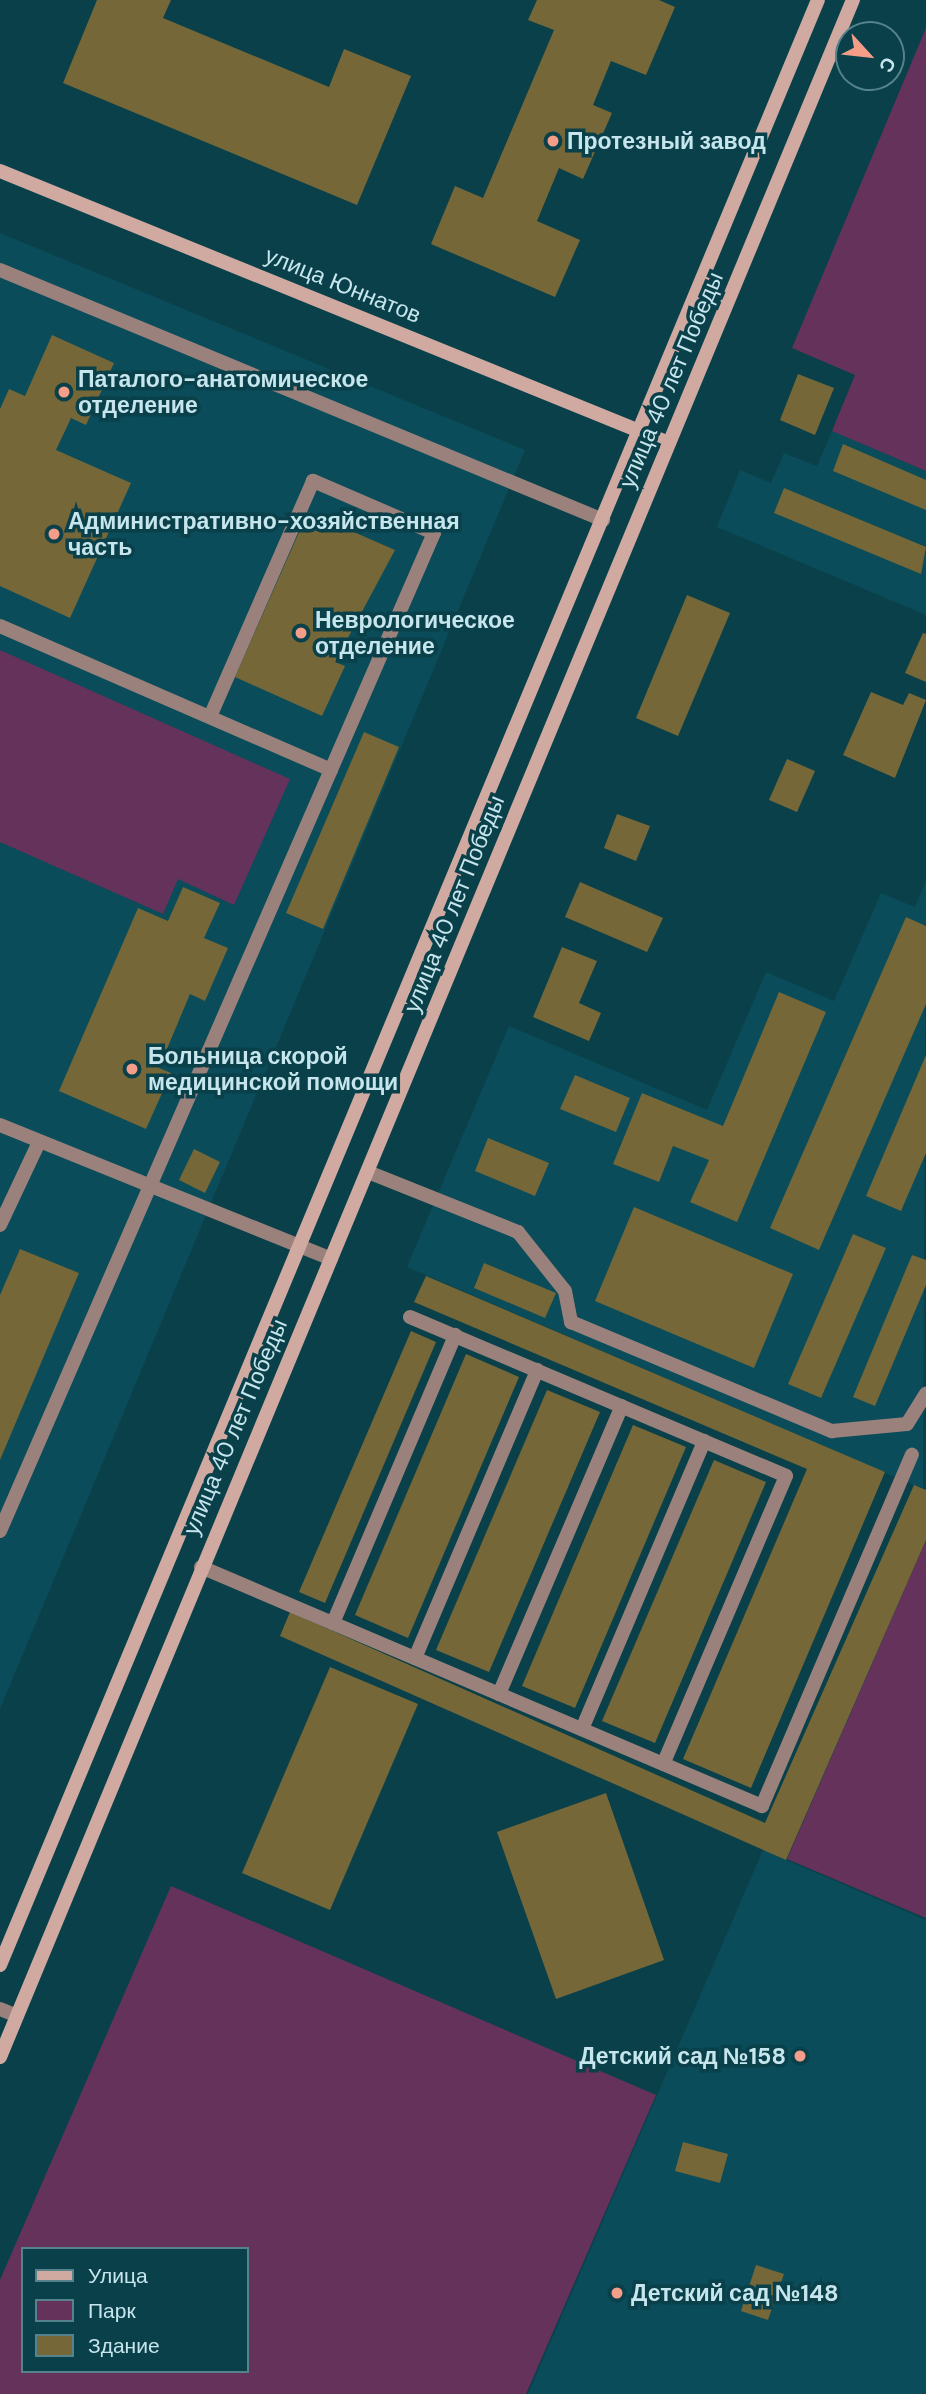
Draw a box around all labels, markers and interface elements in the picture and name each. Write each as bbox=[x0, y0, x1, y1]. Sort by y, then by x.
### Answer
north arrow bbox=[835, 21, 905, 91]
text: С bbox=[873, 53, 902, 77]
place label: Протезный завод bbox=[567, 127, 766, 155]
marker: Протезный завод bbox=[545, 133, 561, 149]
street label: улица Юннатов bbox=[261, 241, 425, 329]
street label: улица 40 лет Победы bbox=[613, 268, 729, 492]
place label: Паталого-анатомическое отделение bbox=[78, 365, 368, 419]
marker: Паталого-анатомическое отделение bbox=[56, 384, 72, 400]
place label: Административно-хозяйственная часть bbox=[68, 507, 460, 561]
marker: Административно-хозяйственная часть bbox=[46, 526, 62, 542]
place label: Неврологическое отделение bbox=[315, 606, 515, 660]
marker: Неврологическое отделение bbox=[293, 625, 309, 641]
street label: улица 40 лет Победы bbox=[398, 791, 510, 1017]
place label: Больница скорой медицинской помощи bbox=[148, 1042, 398, 1096]
marker: Больница скорой медицинской помощи bbox=[122, 1059, 142, 1079]
street label: улица 40 лет Победы bbox=[177, 1315, 293, 1539]
place label: Детский сад №158 bbox=[579, 2042, 786, 2070]
marker: Детский сад №158 bbox=[792, 2048, 808, 2064]
legend bbox=[21, 2247, 248, 2373]
text: Улица bbox=[88, 2262, 148, 2290]
place label: Детский сад №148 bbox=[631, 2279, 838, 2307]
marker: Детский сад №148 bbox=[609, 2285, 625, 2301]
text: Парк bbox=[88, 2297, 136, 2325]
text: Здание bbox=[88, 2332, 160, 2360]

